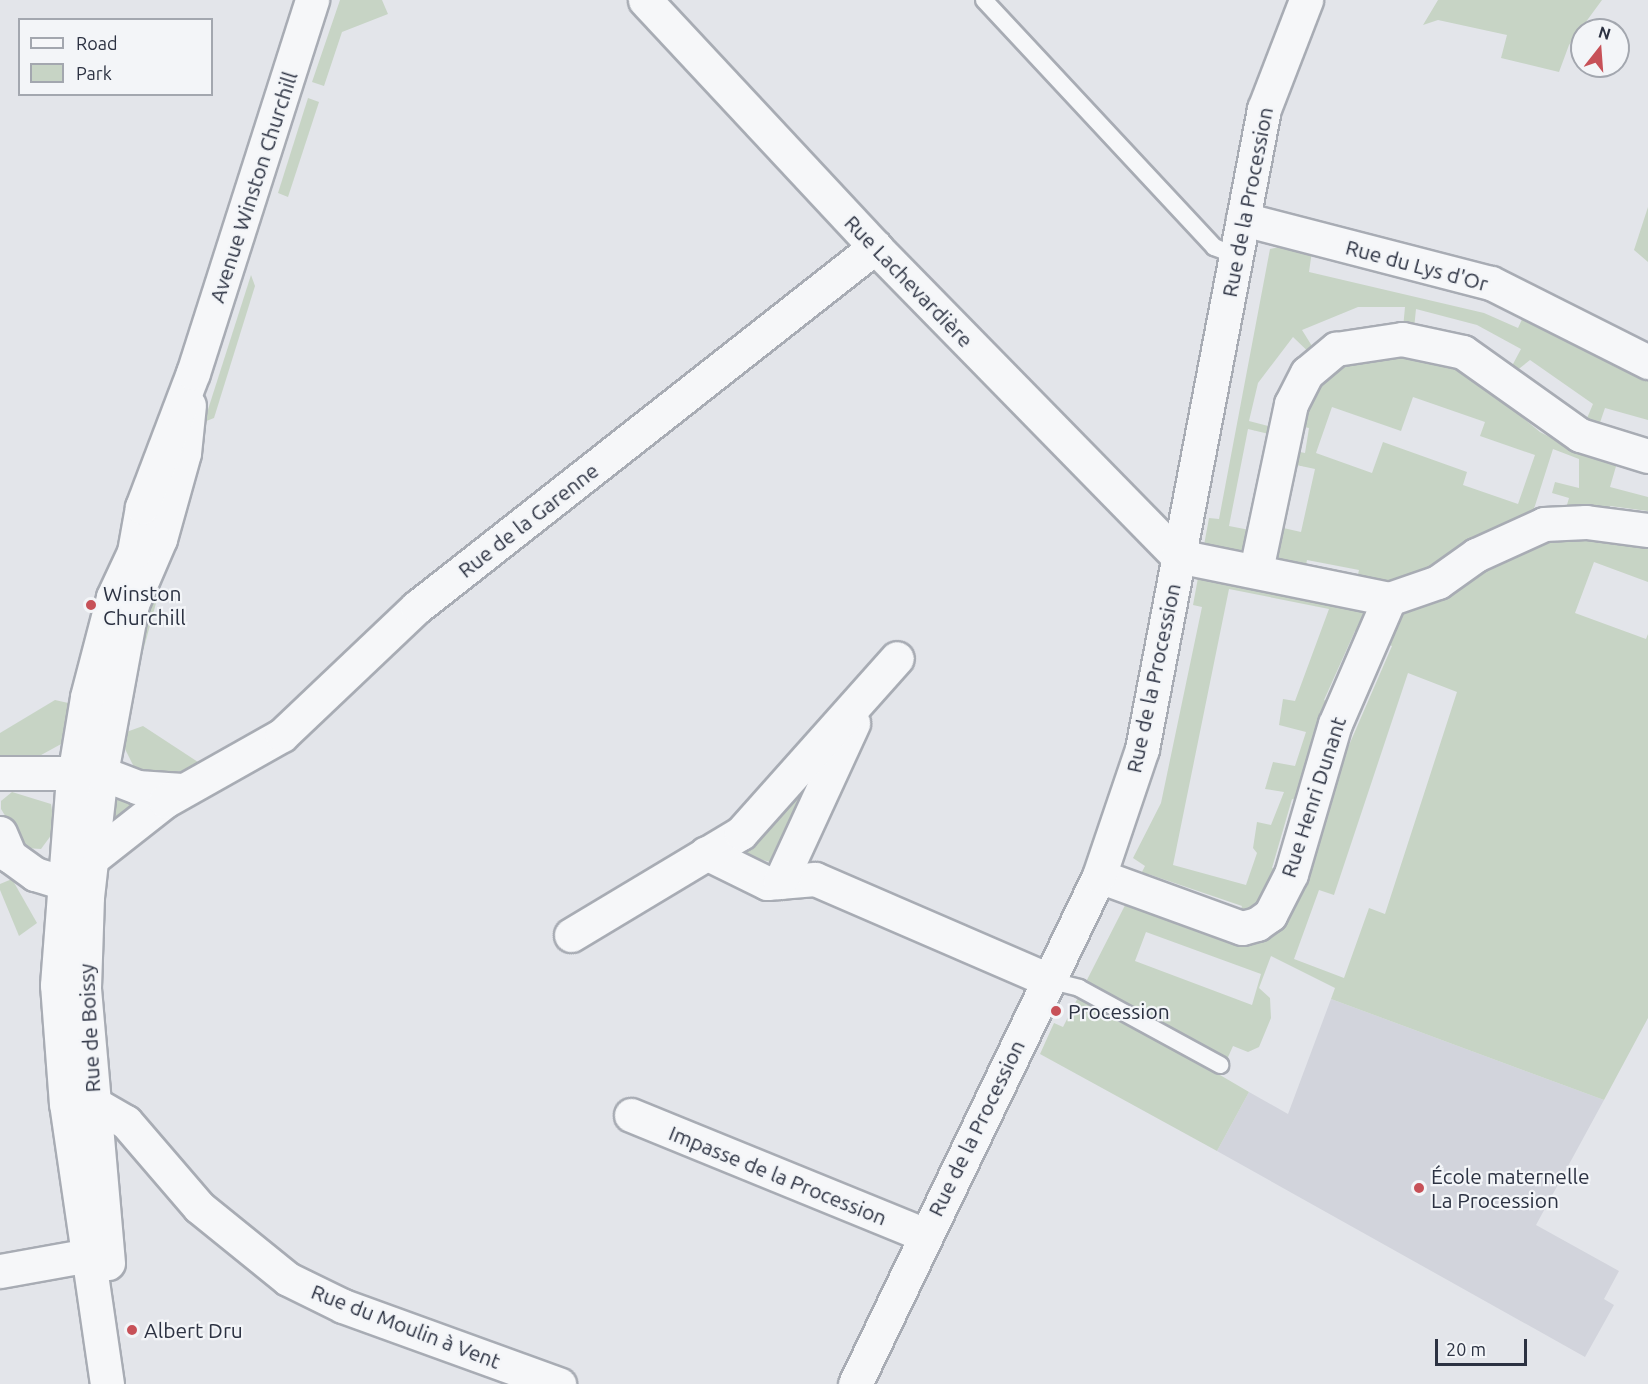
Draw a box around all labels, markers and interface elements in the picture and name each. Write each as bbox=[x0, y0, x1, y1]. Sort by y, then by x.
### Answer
legend bbox=[18, 18, 213, 96]
north arrow bbox=[1570, 18, 1630, 78]
text: N bbox=[1596, 22, 1613, 43]
text: Road bbox=[76, 33, 118, 53]
text: Park bbox=[76, 63, 112, 83]
street label: Avenue Winston Churchill bbox=[204, 68, 302, 306]
street label: Rue de la Procession bbox=[1216, 105, 1278, 299]
street label: Rue Lachevardière bbox=[840, 210, 978, 352]
street label: Rue du Lys d'Or bbox=[1343, 234, 1491, 296]
street label: Rue de la Garenne bbox=[453, 457, 603, 583]
place label: Winston Churchill bbox=[103, 580, 186, 630]
street label: Rue de la Procession bbox=[1121, 581, 1185, 775]
marker: Winston Churchill bbox=[84, 598, 98, 612]
street label: Rue Henri Dunant bbox=[1275, 713, 1351, 881]
street label: Rue de Boissy bbox=[73, 963, 105, 1093]
place label: Procession bbox=[1068, 998, 1170, 1024]
marker: Procession bbox=[1049, 1004, 1063, 1018]
street label: Rue de la Procession bbox=[922, 1036, 1030, 1220]
street label: Impasse de la Procession bbox=[665, 1120, 891, 1230]
place label: École maternelle La Procession bbox=[1431, 1163, 1590, 1213]
marker: École maternelle La Procession bbox=[1412, 1181, 1426, 1195]
street label: Rue du Moulin à Vent bbox=[308, 1278, 504, 1374]
place label: Albert Dru bbox=[144, 1317, 243, 1343]
marker: Albert Dru bbox=[125, 1323, 139, 1337]
scale bar bbox=[1438, 1327, 1530, 1365]
text: 20 m bbox=[1446, 1339, 1486, 1359]

